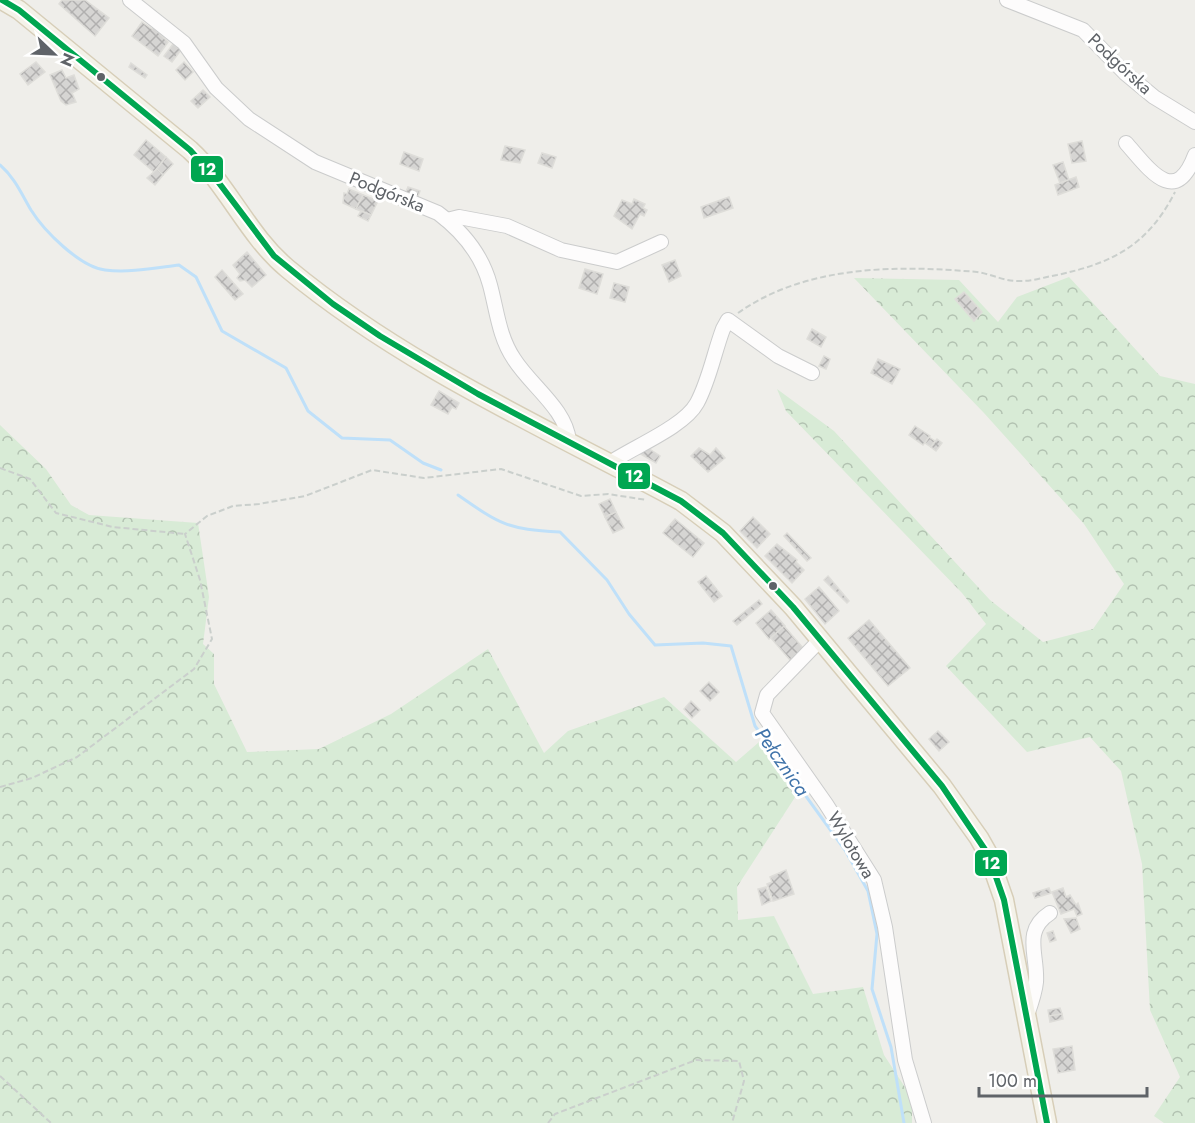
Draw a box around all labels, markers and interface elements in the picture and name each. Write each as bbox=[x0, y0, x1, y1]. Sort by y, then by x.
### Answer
north arrow bbox=[24, 24, 84, 84]
street label: Podgórska bbox=[1082, 27, 1158, 101]
text: N bbox=[54, 49, 80, 70]
unlabelled marker bbox=[95, 71, 107, 83]
line badge: 12 bbox=[190, 155, 224, 183]
text: 12 bbox=[198, 158, 216, 181]
street label: Podgórska bbox=[345, 165, 429, 219]
line badge: 12 bbox=[617, 462, 651, 490]
text: 12 bbox=[625, 465, 643, 488]
unlabelled marker bbox=[767, 580, 779, 592]
water label: Pełcznica bbox=[748, 722, 816, 802]
street label: Wylotowa bbox=[821, 806, 881, 884]
line badge: 12 bbox=[974, 849, 1008, 877]
text: 12 bbox=[982, 852, 1000, 875]
scale bar bbox=[979, 1060, 1147, 1098]
text: 100 m bbox=[988, 1068, 1037, 1094]

